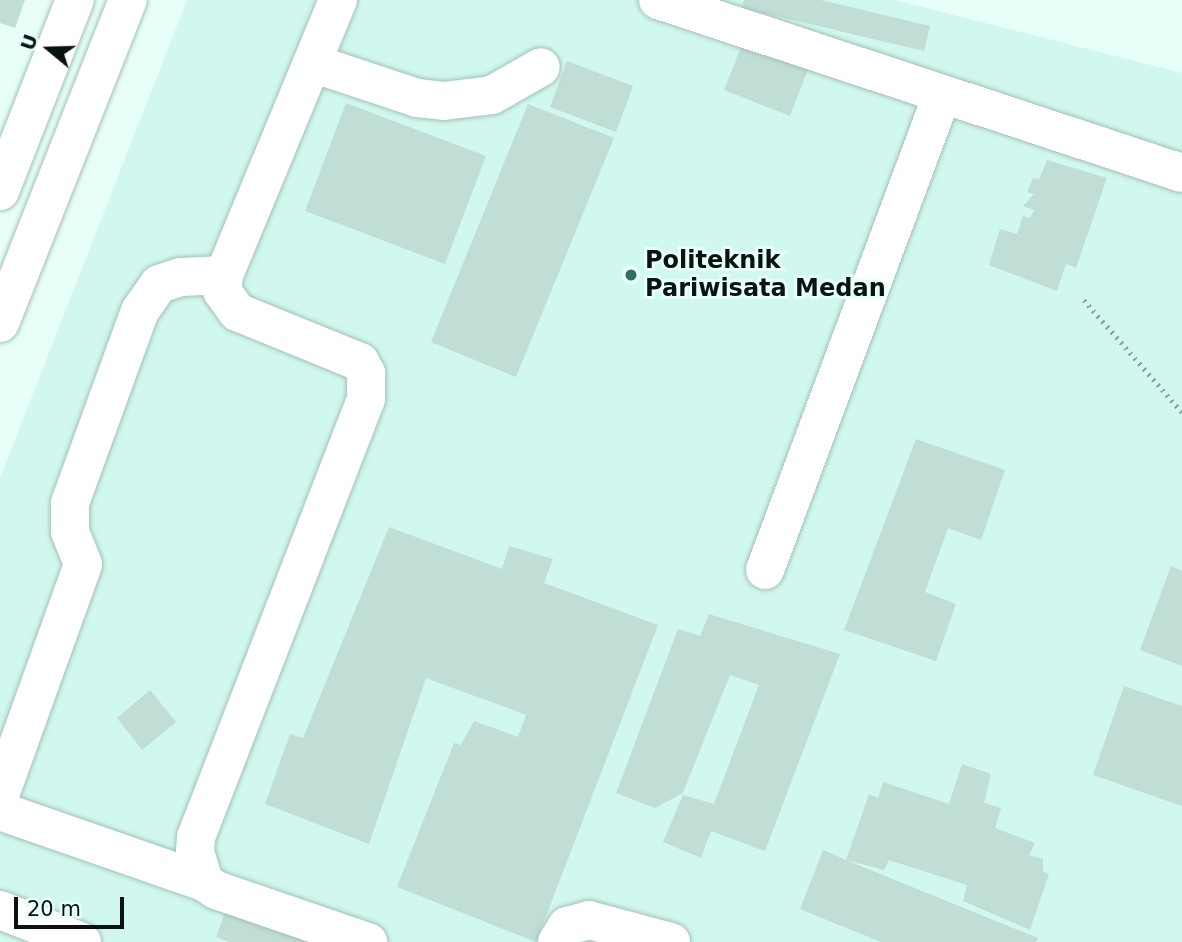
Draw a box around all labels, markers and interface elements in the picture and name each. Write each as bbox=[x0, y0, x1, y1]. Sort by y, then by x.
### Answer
north arrow bbox=[14, 14, 84, 84]
text: U bbox=[16, 31, 42, 53]
place label: Politeknik Pariwisata Medan bbox=[645, 247, 886, 303]
marker: Politeknik Pariwisata Medan bbox=[623, 267, 639, 283]
scale bar bbox=[18, 883, 128, 927]
text: 20 m bbox=[27, 897, 81, 921]

